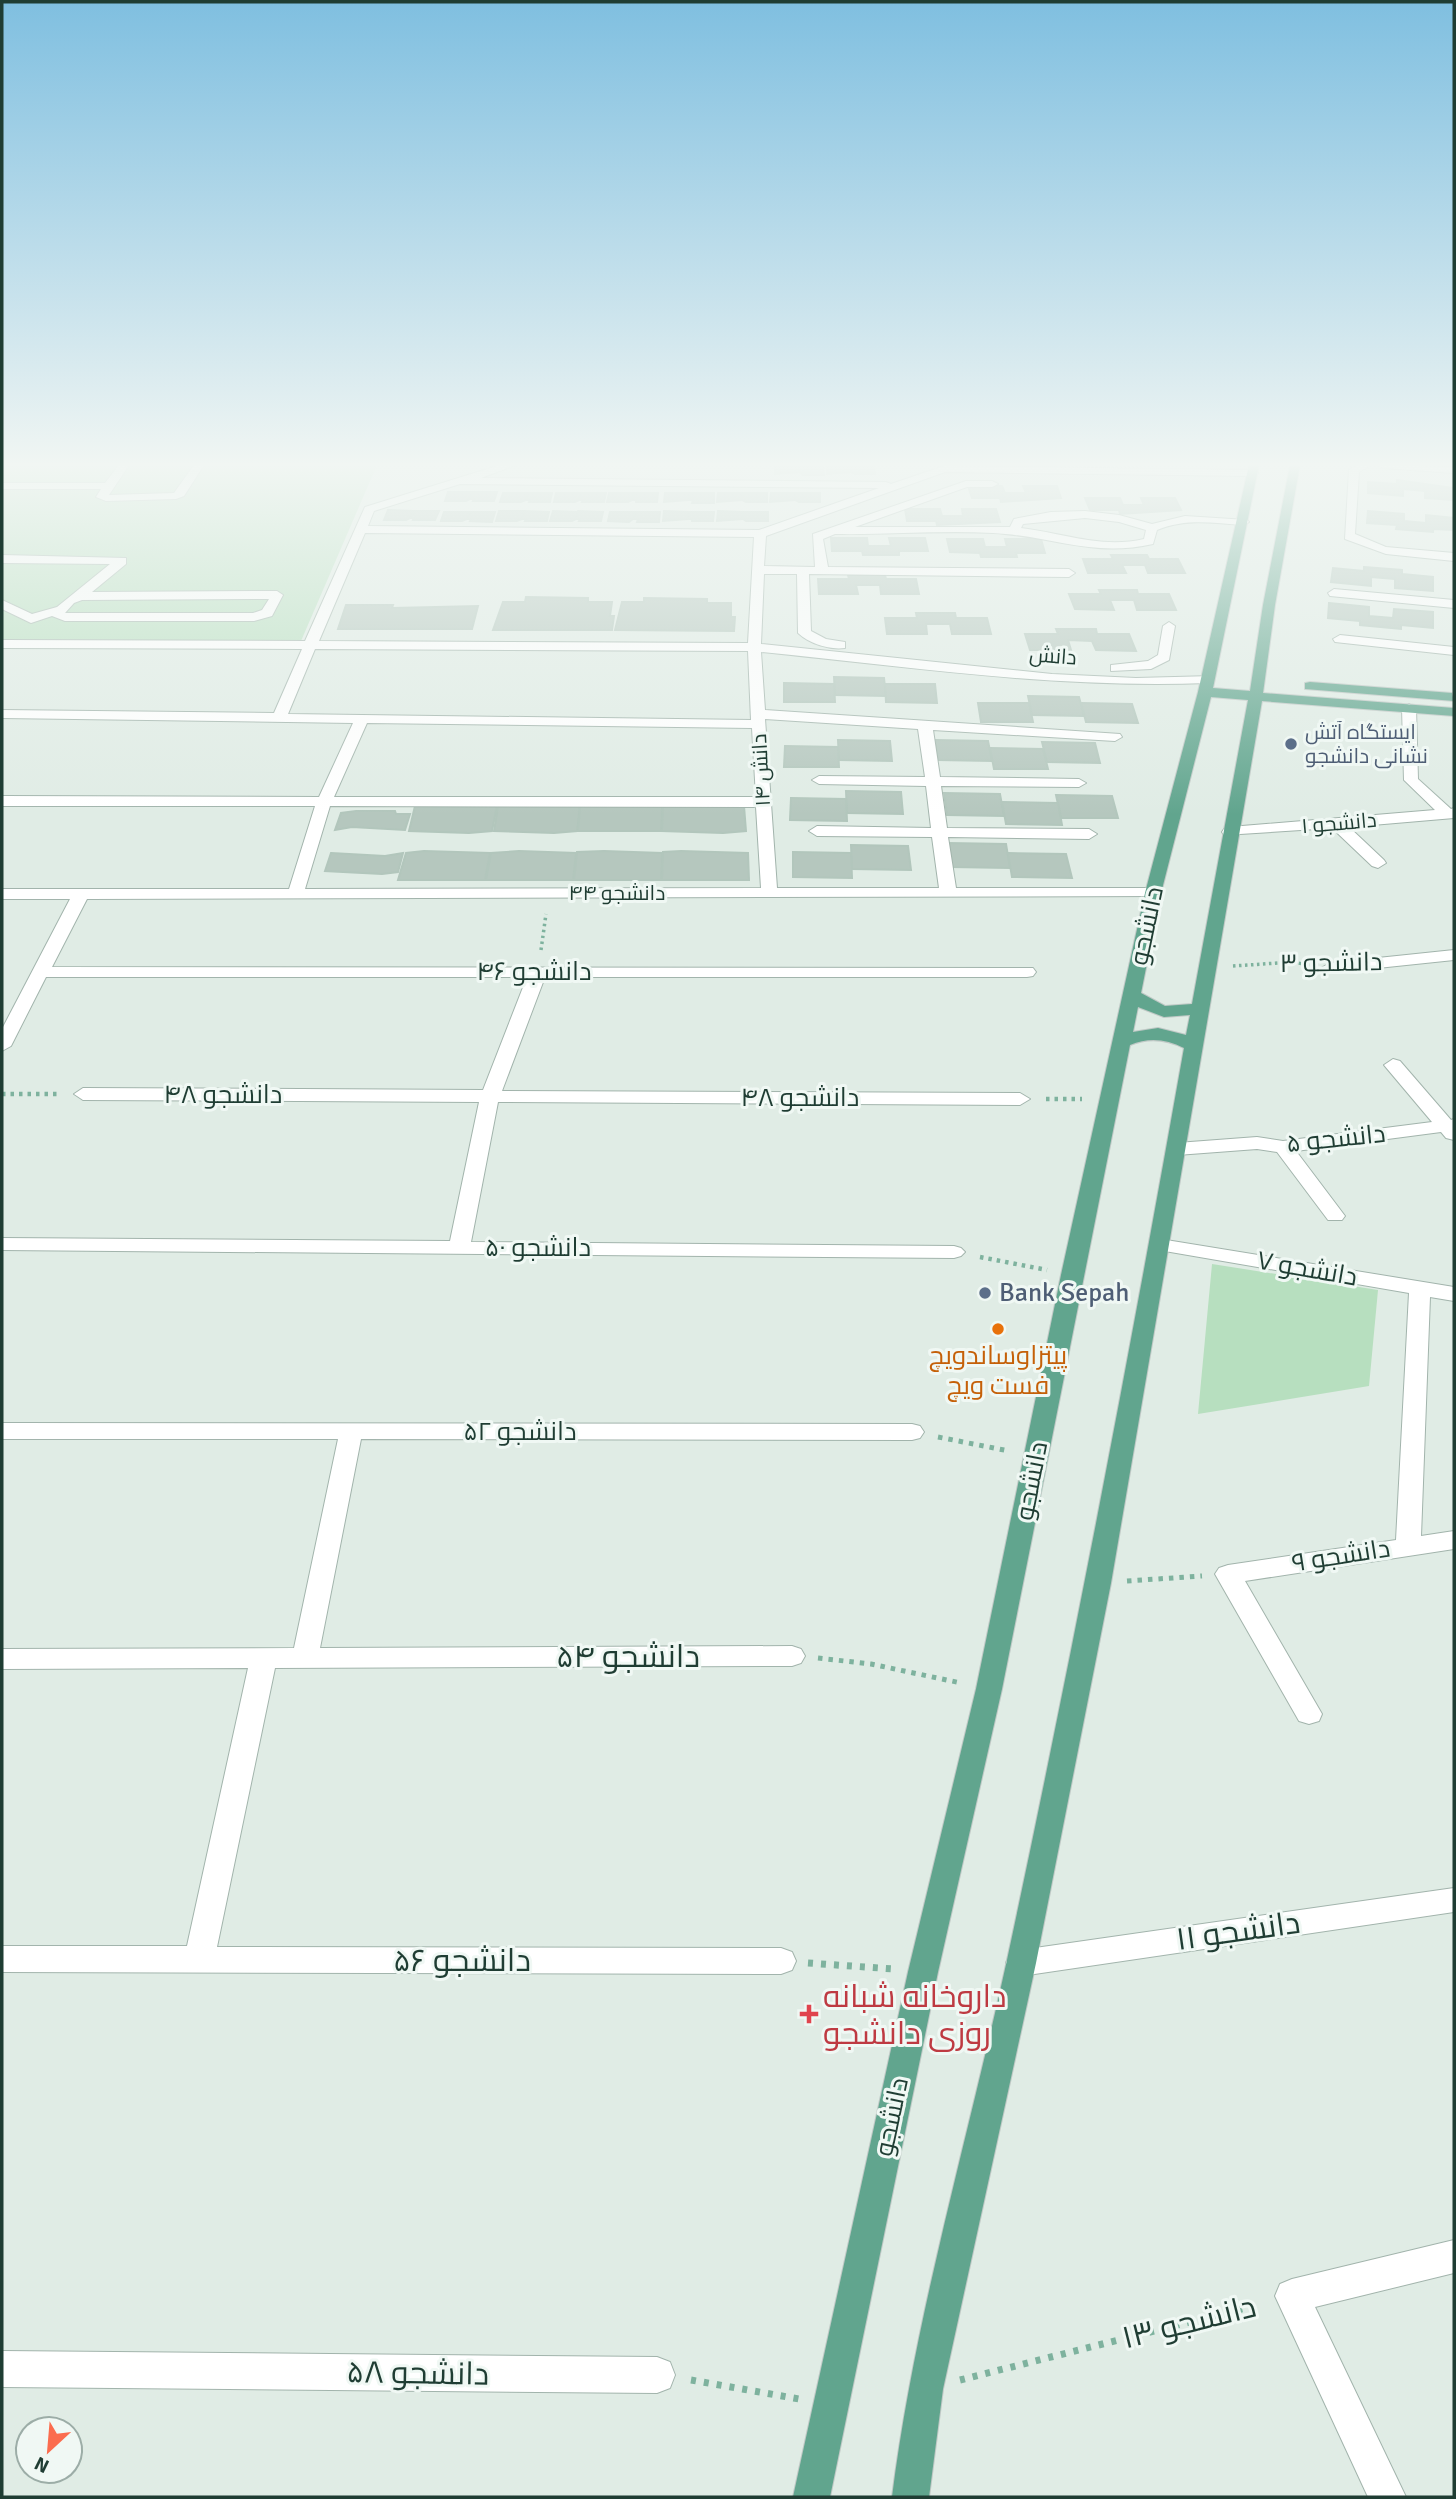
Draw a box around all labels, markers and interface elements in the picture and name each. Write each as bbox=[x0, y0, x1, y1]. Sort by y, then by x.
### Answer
street label: دانش bbox=[1028, 641, 1078, 671]
place label: ایستگاه آتش نشانی دانشجو bbox=[1305, 719, 1428, 769]
street label: دانش ۱۴ bbox=[746, 733, 776, 807]
marker: ایستگاه آتش نشانی دانشجو bbox=[1283, 736, 1299, 752]
street label: دانشجو ۱ bbox=[1300, 807, 1378, 839]
street label: دانشجو ۴۴ bbox=[569, 880, 665, 906]
street label: دانشجو bbox=[1123, 884, 1171, 968]
street label: دانشجو ۳ bbox=[1279, 946, 1383, 980]
street label: دانشجو ۴۶ bbox=[477, 956, 591, 988]
street label: دانشجو ۴۸ bbox=[164, 1079, 282, 1111]
street label: دانشجو ۴۸ bbox=[741, 1082, 859, 1114]
street label: دانشجو ۵ bbox=[1285, 1118, 1387, 1160]
street label: دانشجو ۵۰ bbox=[485, 1232, 591, 1264]
street label: دانشجو ۷ bbox=[1254, 1244, 1360, 1294]
place label: Bank Sepah bbox=[999, 1277, 1129, 1309]
marker: Bank Sepah bbox=[977, 1285, 993, 1301]
marker: پیتزاوساندویچ فست ویچ bbox=[990, 1321, 1006, 1337]
place label: پیتزاوساندویچ فست ویچ bbox=[929, 1340, 1067, 1402]
street label: دانشجو ۵۲ bbox=[463, 1416, 577, 1448]
street label: دانشجو bbox=[1009, 1439, 1055, 1523]
street label: دانشجو ۹ bbox=[1290, 1532, 1392, 1580]
street label: دانشجو ۵۴ bbox=[556, 1637, 700, 1676]
street label: دانشجو ۱۱ bbox=[1174, 1903, 1302, 1959]
street label: دانشجو ۵۶ bbox=[393, 1941, 531, 1980]
place label: داروخانه شبانه روزی دانشجو bbox=[823, 1977, 1007, 2053]
marker: داروخانه شبانه روزی دانشجو bbox=[801, 2006, 817, 2022]
street label: دانشجو bbox=[868, 2075, 916, 2159]
street label: دانشجو ۱۳ bbox=[1118, 2287, 1260, 2357]
street label: دانشجو ۵۸ bbox=[346, 2352, 490, 2394]
north arrow bbox=[14, 2415, 84, 2485]
text: N bbox=[31, 2451, 53, 2478]

